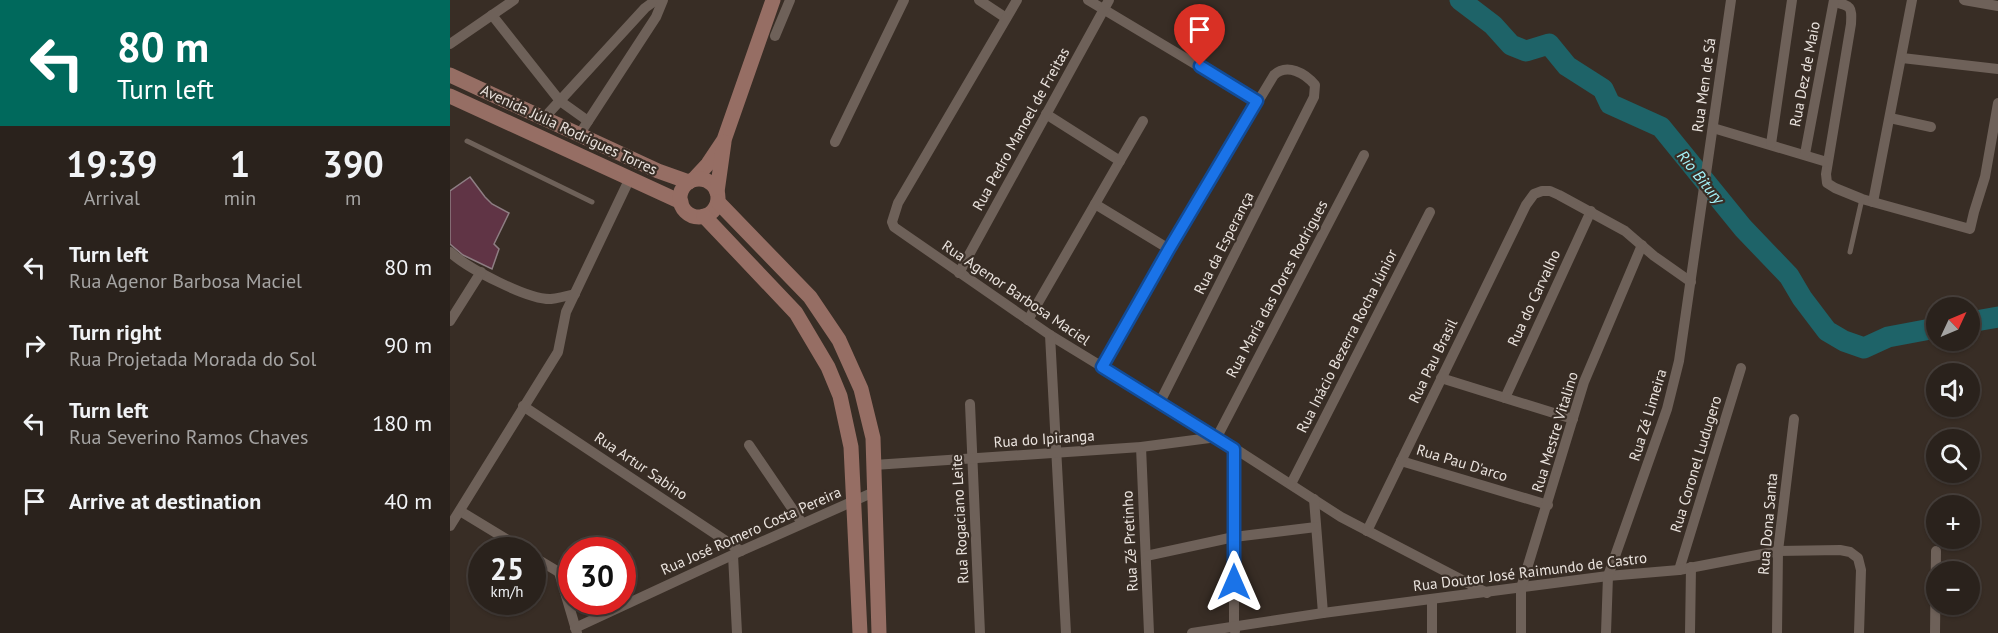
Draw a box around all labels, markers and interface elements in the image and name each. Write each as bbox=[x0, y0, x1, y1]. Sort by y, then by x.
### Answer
pin bbox=[1174, 4, 1225, 66]
icon: arrive bbox=[1183, 13, 1216, 46]
text: 80 m bbox=[117, 19, 209, 74]
street label: Rua Dez de Maio bbox=[1785, 20, 1824, 128]
icon: left bbox=[18, 24, 96, 102]
street label: Rua Men de Sá bbox=[1687, 37, 1720, 133]
street label: Rua Pedro Manoel de Freitas bbox=[968, 44, 1073, 214]
text: Turn left bbox=[117, 72, 214, 106]
street label: Avenida Júlia Rodrigues Torres bbox=[478, 80, 661, 179]
text: 19:39 bbox=[66, 140, 158, 187]
text: 1 bbox=[230, 140, 250, 187]
text: 390 bbox=[323, 140, 384, 187]
water label: Rio Bitury bbox=[1673, 146, 1729, 209]
text: Arrival bbox=[84, 185, 140, 211]
text: min bbox=[224, 185, 256, 211]
text: m bbox=[345, 185, 361, 211]
street label: Rua da Esperança bbox=[1189, 188, 1258, 297]
street label: Rua Maria das Dores Rodrigues bbox=[1222, 197, 1332, 381]
street label: Rua Agenor Barbosa Maciel bbox=[939, 236, 1095, 350]
text: Turn left bbox=[69, 240, 149, 268]
street label: Rua Inácio Bezerra Rocha Júnior bbox=[1292, 246, 1401, 436]
street label: Rua do Carvalho bbox=[1503, 246, 1564, 349]
icon: left bbox=[18, 251, 51, 284]
text: 80 m bbox=[384, 253, 432, 281]
text: Rua Agenor Barbosa Maciel bbox=[69, 268, 302, 294]
north arrow bbox=[1926, 297, 1980, 351]
map controls bbox=[1926, 297, 1980, 615]
street label: Rua Pau Brasil bbox=[1404, 315, 1461, 406]
text: Turn right bbox=[69, 318, 161, 346]
icon: right bbox=[18, 329, 51, 362]
text: 90 m bbox=[384, 331, 432, 359]
text: Rua Projetada Morada do Sol bbox=[69, 346, 316, 372]
button: sound bbox=[1926, 363, 1980, 417]
street label: Rua Zé Limeira bbox=[1625, 367, 1671, 463]
street label: Rua Mestre Vitalino bbox=[1527, 369, 1582, 494]
street label: Rua Coronel Ludugero bbox=[1666, 393, 1725, 535]
text: Turn left bbox=[69, 396, 149, 424]
icon: left bbox=[18, 407, 51, 440]
text: 180 m bbox=[372, 409, 432, 437]
text: Rua Severino Ramos Chaves bbox=[69, 424, 308, 450]
street label: Rua do Ipiranga bbox=[993, 425, 1095, 452]
street label: Rua Artur Sabino bbox=[591, 427, 691, 504]
button: search bbox=[1926, 429, 1980, 483]
street label: Rua Pau D'arco bbox=[1414, 440, 1510, 485]
street label: Rua Rogaciano Leite bbox=[947, 454, 972, 584]
street label: Rua Dona Santa bbox=[1754, 472, 1781, 576]
street label: Rua José Romero Costa Pereira bbox=[658, 482, 844, 579]
icon: arrive bbox=[18, 485, 51, 518]
text: Arrive at destination bbox=[69, 487, 261, 515]
text: 40 m bbox=[384, 487, 432, 515]
street label: Rua Zé Pretinho bbox=[1117, 490, 1142, 592]
button: + bbox=[1926, 495, 1980, 549]
speed limit sign: 30 bbox=[558, 537, 636, 615]
street label: Rua Doutor José Raimundo de Castro bbox=[1412, 548, 1648, 595]
text: 25 bbox=[490, 549, 524, 588]
position arrow bbox=[1202, 550, 1266, 614]
button: − bbox=[1926, 561, 1980, 615]
text: km/h bbox=[491, 582, 523, 601]

